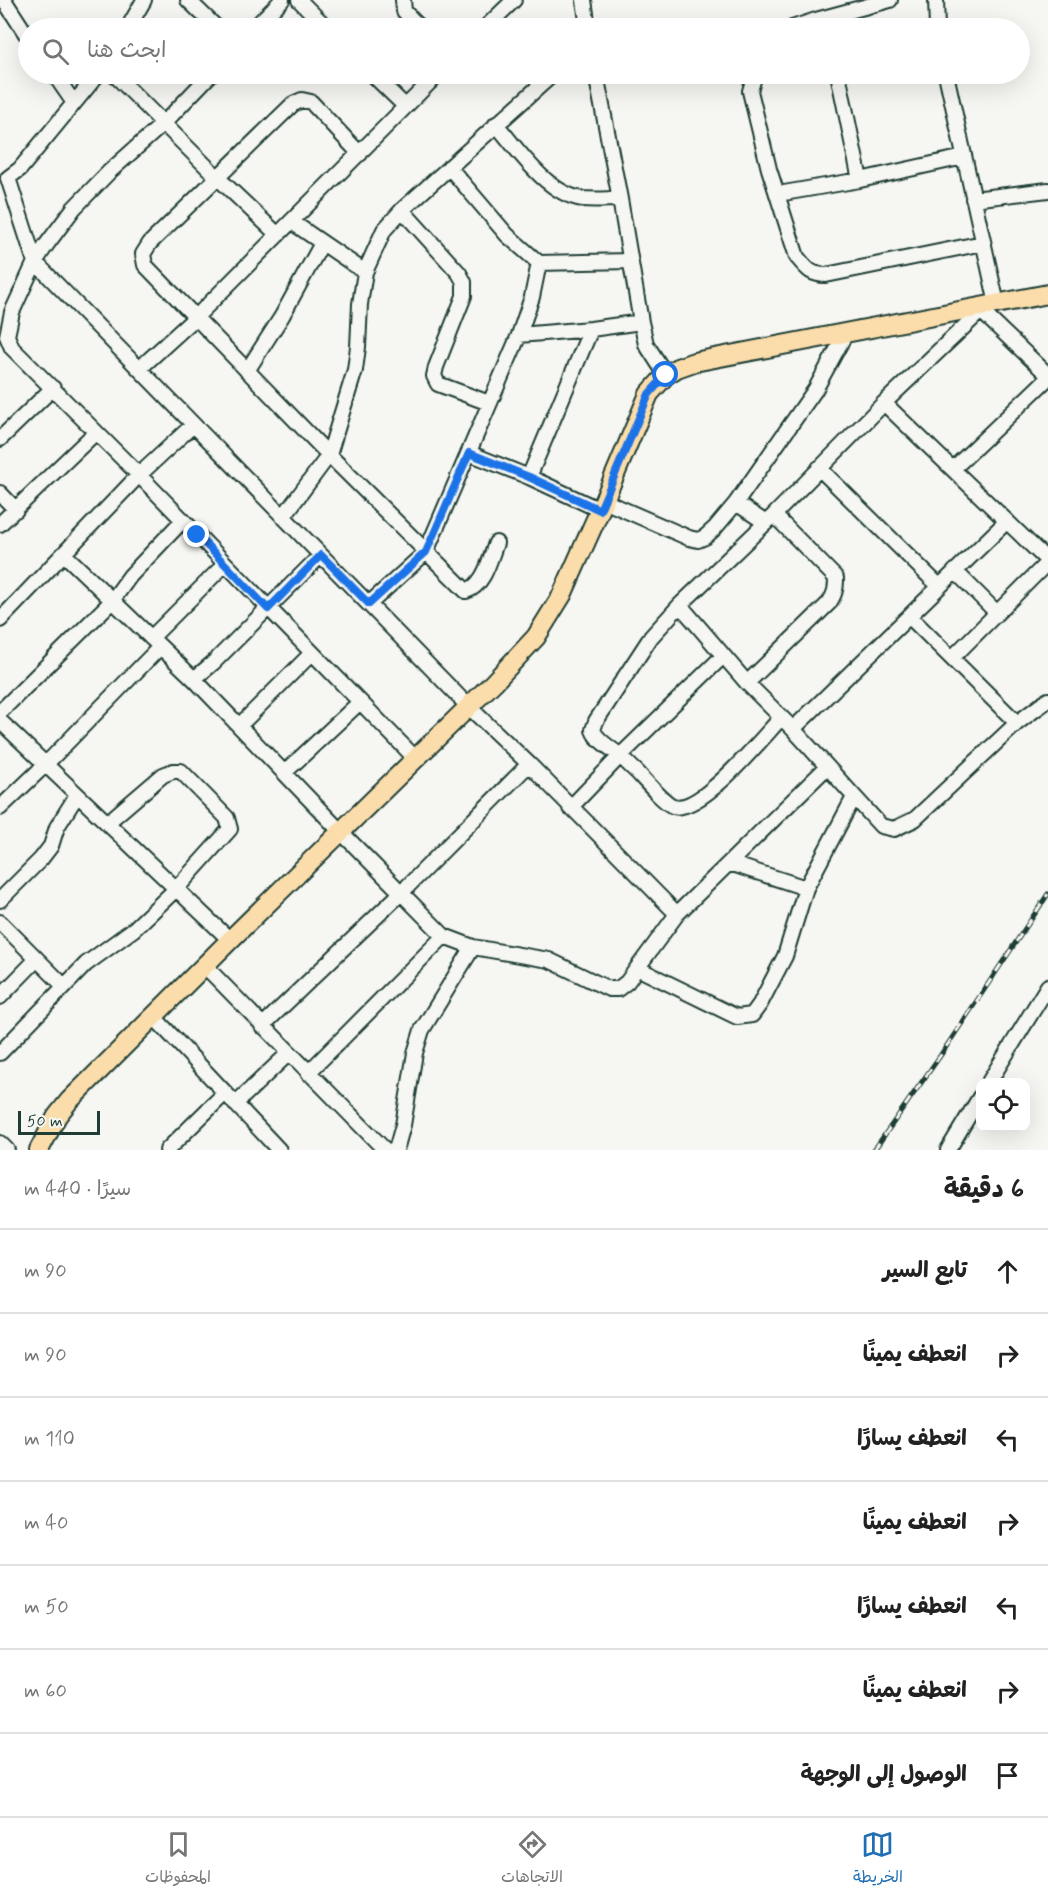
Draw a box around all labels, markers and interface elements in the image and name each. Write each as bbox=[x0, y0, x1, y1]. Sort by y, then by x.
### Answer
search box bbox=[18, 18, 1030, 84]
icon: search bbox=[39, 35, 72, 68]
text: ابحث هنا bbox=[87, 37, 167, 65]
route start bbox=[652, 361, 678, 387]
route end bbox=[183, 521, 209, 547]
map controls bbox=[976, 1078, 1030, 1132]
button: locate bbox=[976, 1078, 1030, 1132]
scale bar bbox=[18, 1108, 100, 1136]
text: 50 m bbox=[27, 1111, 63, 1132]
text: 6 دقيقة bbox=[944, 1173, 1024, 1207]
text: سيرًا · 440 m bbox=[24, 1176, 131, 1203]
icon: ahead bbox=[991, 1255, 1024, 1288]
text: تابع السير bbox=[883, 1257, 967, 1285]
text: 90 m bbox=[24, 1258, 67, 1285]
icon: right bbox=[991, 1339, 1024, 1372]
text: انعطف يمينًا bbox=[863, 1341, 967, 1369]
text: 90 m bbox=[24, 1342, 67, 1369]
icon: left bbox=[991, 1423, 1024, 1456]
text: انعطف يسارًا bbox=[857, 1425, 967, 1453]
text: 110 m bbox=[24, 1426, 75, 1453]
icon: right bbox=[991, 1507, 1024, 1540]
text: انعطف يمينًا bbox=[863, 1509, 967, 1537]
text: 40 m bbox=[24, 1510, 68, 1537]
icon: left bbox=[991, 1591, 1024, 1624]
text: انعطف يسارًا bbox=[857, 1593, 967, 1621]
text: 50 m bbox=[24, 1594, 69, 1621]
icon: right bbox=[991, 1675, 1024, 1708]
text: انعطف يمينًا bbox=[863, 1677, 967, 1705]
text: 60 m bbox=[24, 1678, 67, 1705]
icon: arrive bbox=[991, 1759, 1024, 1792]
text: الوصول إلى الوجهة bbox=[800, 1761, 967, 1789]
tab: المحفوظات bbox=[145, 1828, 211, 1891]
tab: الاتجاهات bbox=[501, 1828, 563, 1891]
tab: الخريطة bbox=[853, 1828, 903, 1891]

